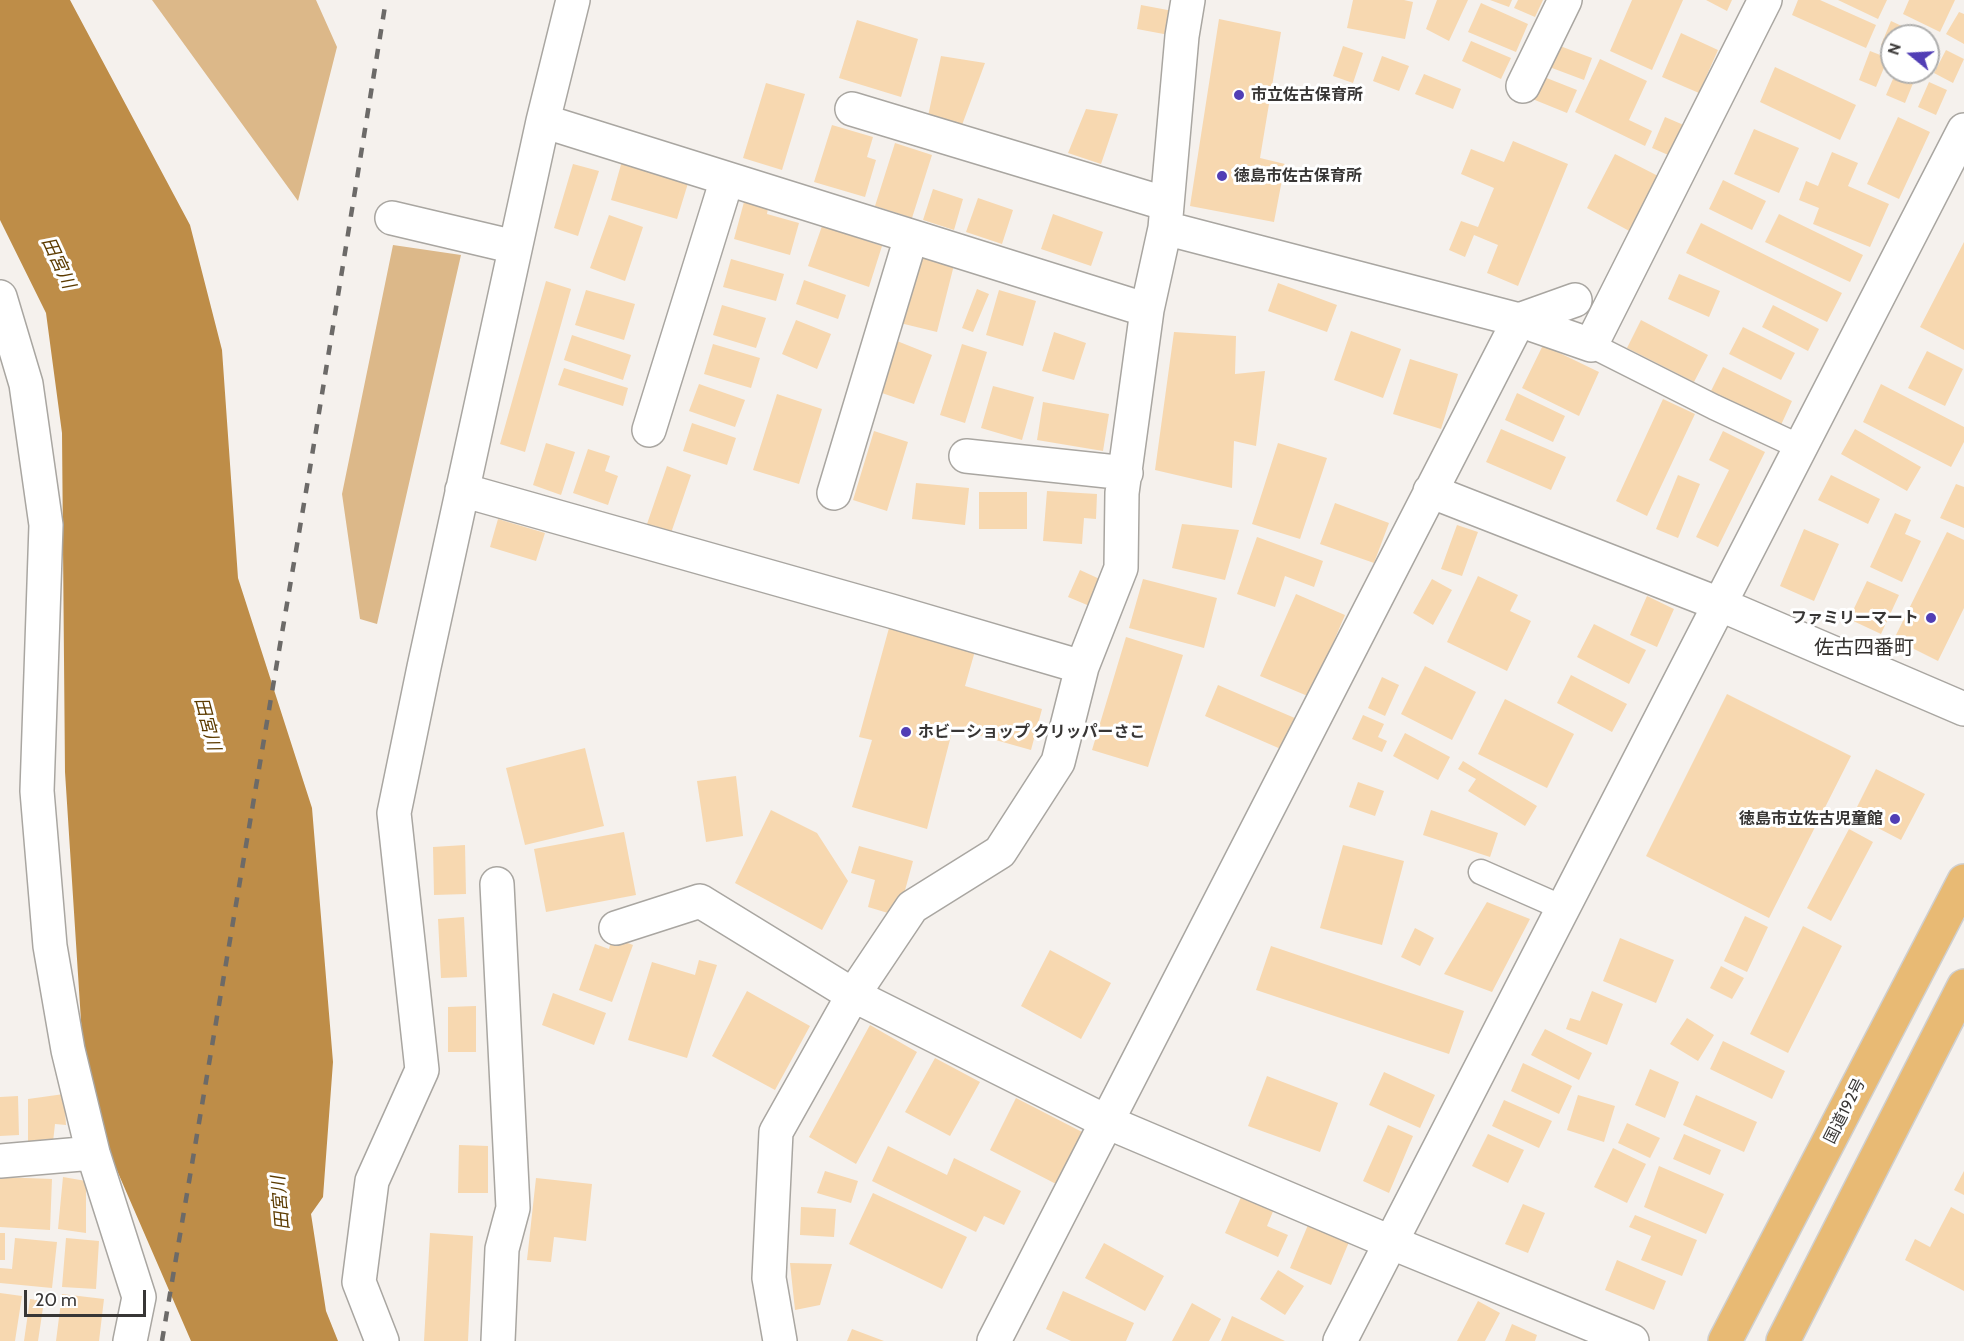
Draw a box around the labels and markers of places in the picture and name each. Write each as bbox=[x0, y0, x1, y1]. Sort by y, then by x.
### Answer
place label: 市立佐古保育所 bbox=[1251, 85, 1363, 105]
marker: 市立佐古保育所 bbox=[1232, 88, 1246, 102]
place label: 徳島市佐古保育所 bbox=[1234, 166, 1362, 186]
marker: 徳島市佐古保育所 bbox=[1215, 169, 1229, 183]
place label: ファミリーマート bbox=[1791, 608, 1919, 628]
marker: ファミリーマート bbox=[1924, 611, 1938, 625]
place label: ホビーショップ クリッパーさこ bbox=[918, 722, 1146, 742]
marker: ホビーショップ クリッパーさこ bbox=[899, 725, 913, 739]
place label: 徳島市立佐古児童館 bbox=[1739, 809, 1883, 829]
marker: 徳島市立佐古児童館 bbox=[1888, 812, 1902, 826]

